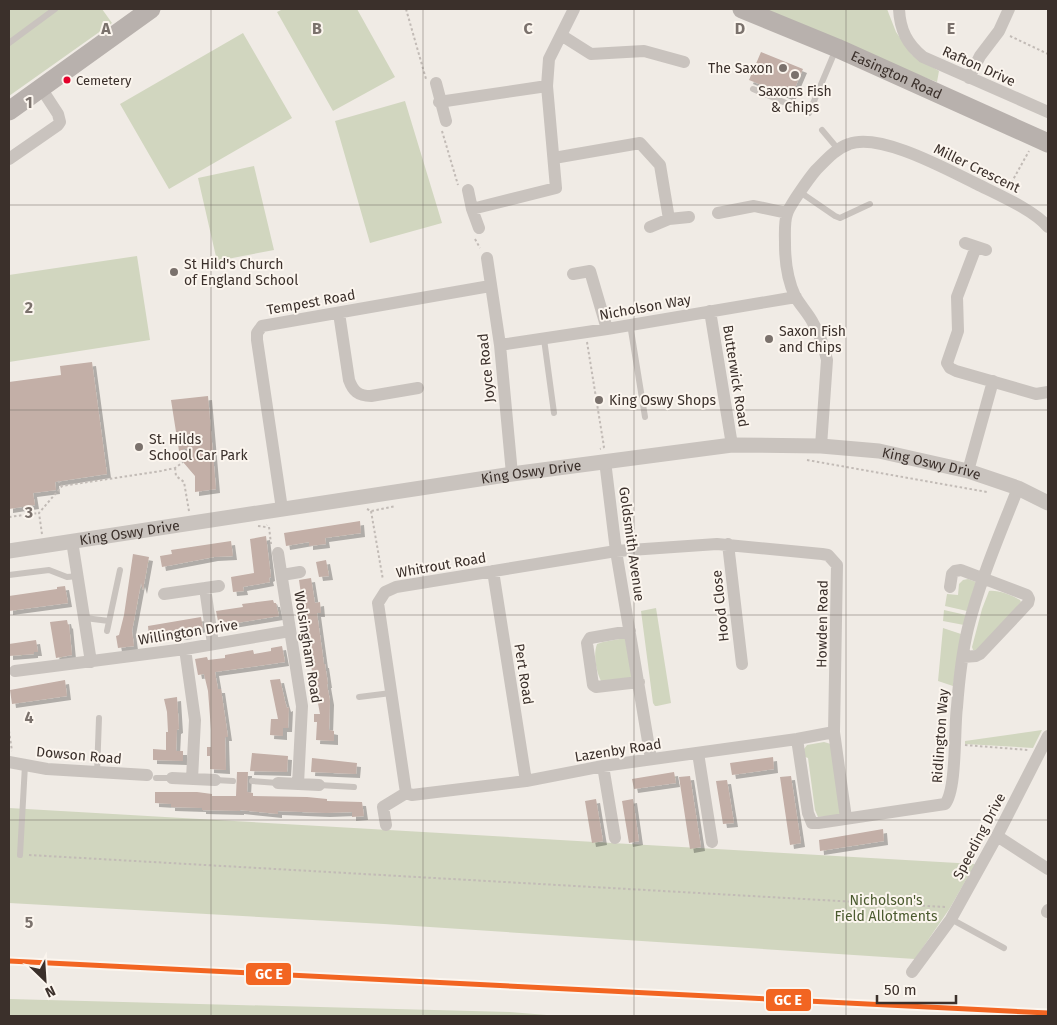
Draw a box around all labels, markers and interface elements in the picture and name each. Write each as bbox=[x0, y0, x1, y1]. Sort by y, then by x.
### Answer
text: A bbox=[100, 19, 111, 38]
text: B bbox=[312, 19, 322, 38]
text: C bbox=[523, 19, 533, 38]
text: D bbox=[735, 19, 745, 38]
text: E bbox=[947, 19, 955, 38]
street label: Rafton Drive bbox=[940, 43, 1018, 90]
street label: Easington Road bbox=[848, 47, 945, 103]
place label: The Saxon bbox=[708, 60, 773, 77]
marker: The Saxon bbox=[777, 62, 789, 74]
marker: Saxons Fish & Chips bbox=[789, 69, 801, 81]
place label: Cemetery bbox=[76, 73, 132, 88]
marker: Cemetery bbox=[62, 75, 72, 85]
place label: Saxons Fish & Chips bbox=[758, 83, 832, 116]
text: 1 bbox=[25, 93, 33, 112]
street label: Miller Crescent bbox=[931, 140, 1024, 197]
place label: St Hild's Church of England School bbox=[184, 256, 298, 289]
marker: St Hild's Church of England School bbox=[168, 266, 180, 278]
street label: Tempest Road bbox=[265, 286, 357, 319]
street label: Nicholson Way bbox=[598, 291, 692, 324]
text: 2 bbox=[25, 298, 33, 317]
place label: Saxon Fish and Chips bbox=[779, 323, 846, 356]
street label: Butterwick Road bbox=[719, 324, 752, 428]
street label: Joyce Road bbox=[474, 333, 499, 403]
marker: Saxon Fish and Chips bbox=[763, 333, 775, 345]
place label: King Oswy Shops bbox=[609, 392, 716, 409]
marker: King Oswy Shops bbox=[593, 394, 605, 406]
place label: St. Hilds School Car Park bbox=[149, 431, 249, 464]
marker: St. Hilds School Car Park bbox=[133, 441, 145, 453]
street label: King Oswy Drive bbox=[880, 444, 983, 484]
street label: King Oswy Drive bbox=[480, 457, 582, 488]
street label: Goldsmith Avenue bbox=[615, 486, 648, 602]
text: 3 bbox=[24, 503, 33, 522]
street label: King Oswy Drive bbox=[78, 517, 181, 549]
street label: Whitrout Road bbox=[395, 549, 487, 582]
street label: Hood Close bbox=[708, 569, 733, 643]
street label: Howden Road bbox=[813, 580, 832, 668]
street label: Wolsingham Road bbox=[290, 590, 325, 704]
street label: Willington Drive bbox=[137, 616, 239, 649]
street label: Pert Road bbox=[510, 642, 537, 706]
street label: Ridlington Way bbox=[929, 688, 952, 784]
text: 4 bbox=[24, 708, 34, 727]
street label: Lazenby Road bbox=[574, 735, 663, 766]
street label: Dowson Road bbox=[35, 743, 123, 768]
street label: Speeding Drive bbox=[950, 790, 1009, 882]
park label: Nicholson's Field Allotments bbox=[835, 892, 938, 925]
text: 5 bbox=[25, 913, 34, 932]
north arrow bbox=[20, 955, 70, 1005]
line badge: GC E bbox=[245, 962, 292, 986]
text: GC E bbox=[255, 966, 283, 983]
scale bar bbox=[877, 972, 956, 1004]
text: 50 m bbox=[884, 981, 917, 999]
text: N bbox=[42, 982, 58, 1001]
line badge: GC E bbox=[765, 988, 812, 1012]
text: GC E bbox=[774, 992, 802, 1009]

